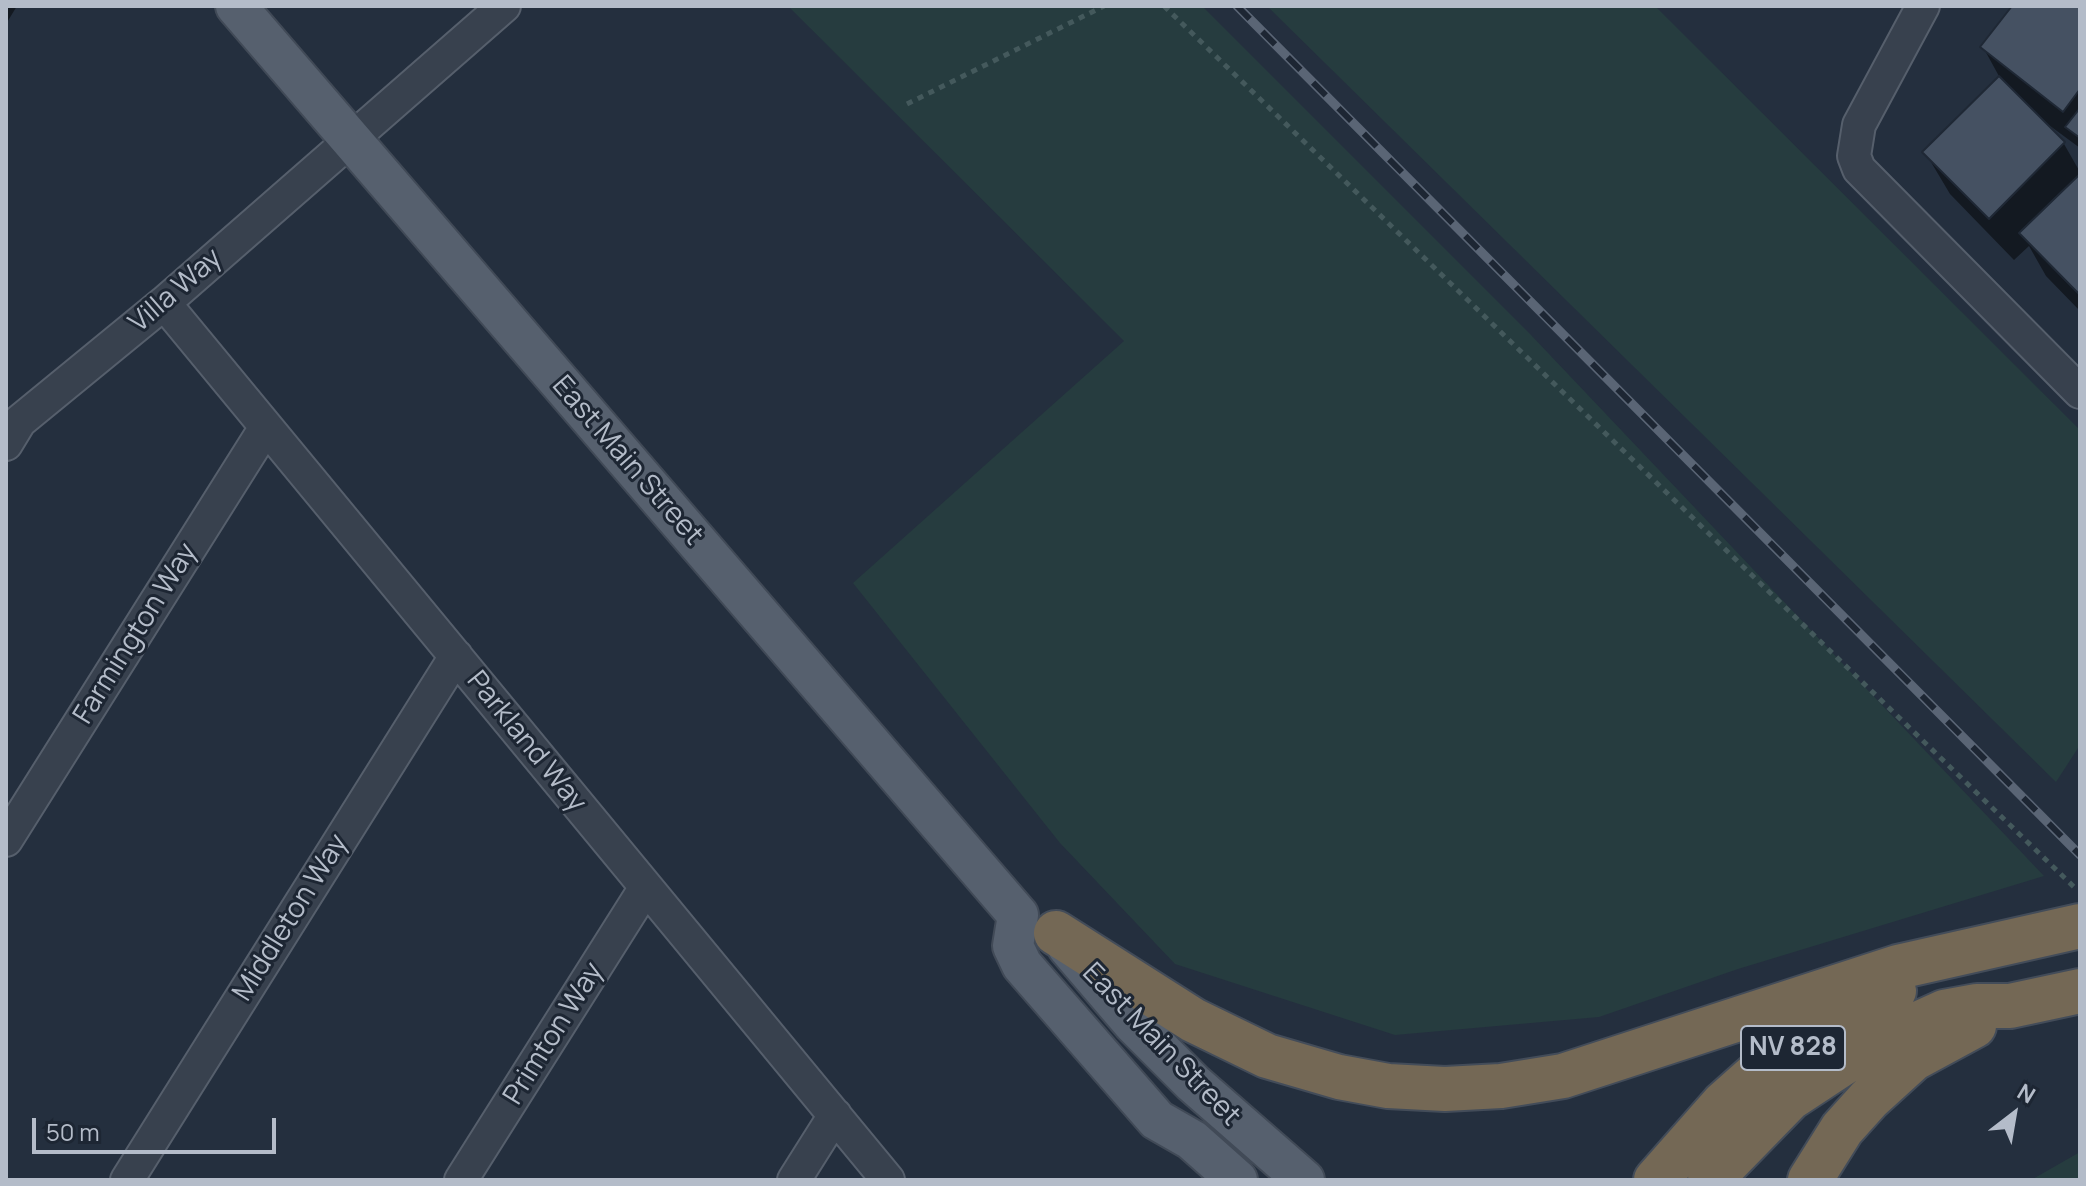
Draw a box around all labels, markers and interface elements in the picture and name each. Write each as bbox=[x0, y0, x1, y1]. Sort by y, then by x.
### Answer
street label: Villa Way bbox=[123, 242, 229, 340]
street label: East Main Street bbox=[544, 370, 710, 552]
street label: Farmington Way bbox=[67, 538, 205, 730]
street label: Parkland Way bbox=[459, 665, 593, 819]
street label: Middleton Way bbox=[226, 829, 356, 1007]
street label: Primton Way bbox=[497, 957, 611, 1111]
street label: East Main Street bbox=[1075, 957, 1247, 1133]
road number: NV 828 bbox=[1741, 1026, 1845, 1070]
north arrow bbox=[1974, 1074, 2054, 1154]
text: N bbox=[2012, 1076, 2041, 1110]
scale bar bbox=[36, 1102, 280, 1152]
text: 50 m bbox=[46, 1115, 100, 1148]

